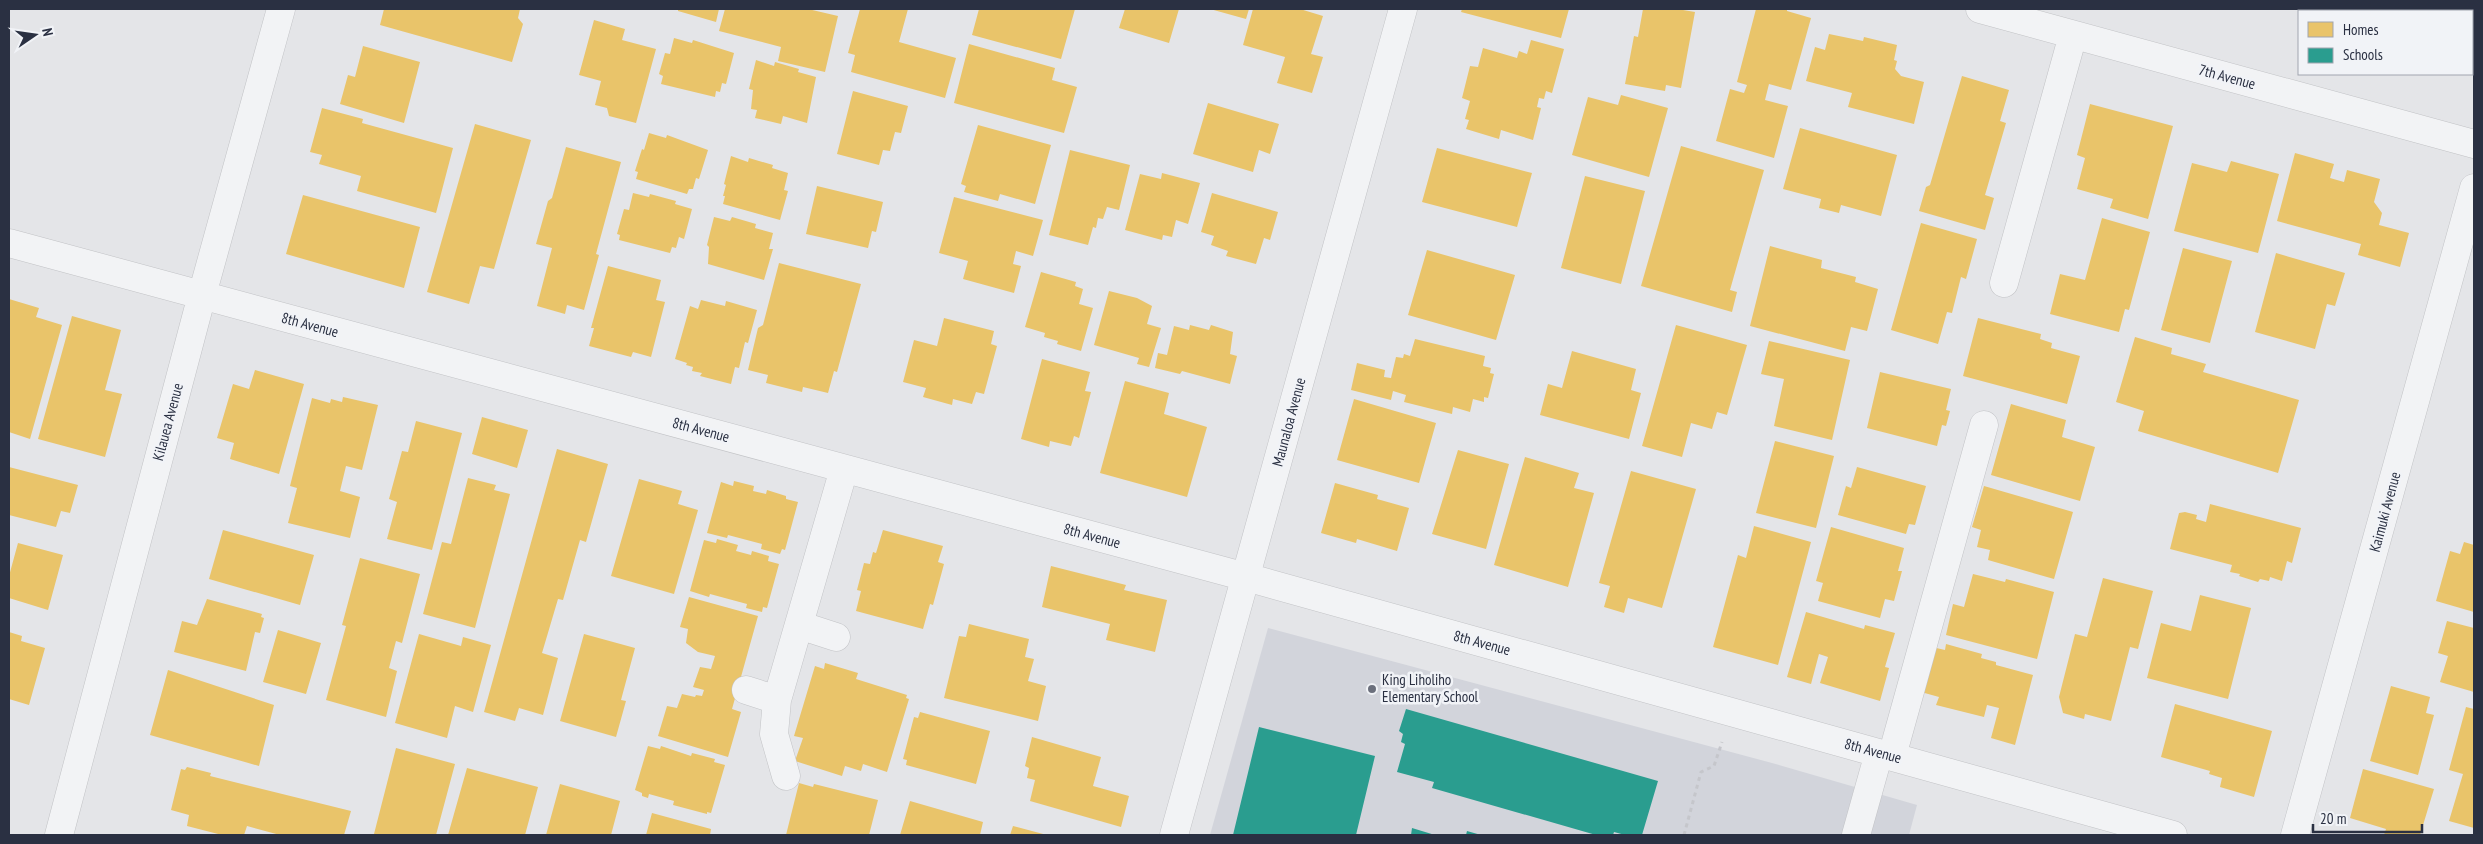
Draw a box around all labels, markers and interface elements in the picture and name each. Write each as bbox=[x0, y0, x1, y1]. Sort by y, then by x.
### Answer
north arrow bbox=[10, 10, 60, 60]
legend bbox=[2298, 10, 2473, 75]
text: Homes bbox=[2343, 20, 2379, 39]
text: N bbox=[38, 26, 57, 38]
text: Schools bbox=[2343, 45, 2383, 64]
street label: 7th Avenue bbox=[2197, 60, 2258, 93]
street label: 8th Avenue bbox=[280, 308, 341, 341]
street label: Maunaloa Avenue bbox=[1268, 375, 1310, 468]
street label: Kilauea Avenue bbox=[148, 381, 187, 463]
street label: 8th Avenue bbox=[671, 413, 732, 446]
street label: Kaimuki Avenue bbox=[2365, 470, 2404, 554]
street label: 8th Avenue bbox=[1062, 519, 1123, 552]
street label: 8th Avenue bbox=[1452, 626, 1513, 659]
place label: King Liholiho Elementary School bbox=[1382, 670, 1479, 706]
marker: King Liholiho Elementary School bbox=[1366, 683, 1378, 695]
street label: 8th Avenue bbox=[1843, 734, 1904, 767]
scale bar bbox=[2313, 802, 2422, 834]
text: 20 m bbox=[2320, 809, 2346, 828]

